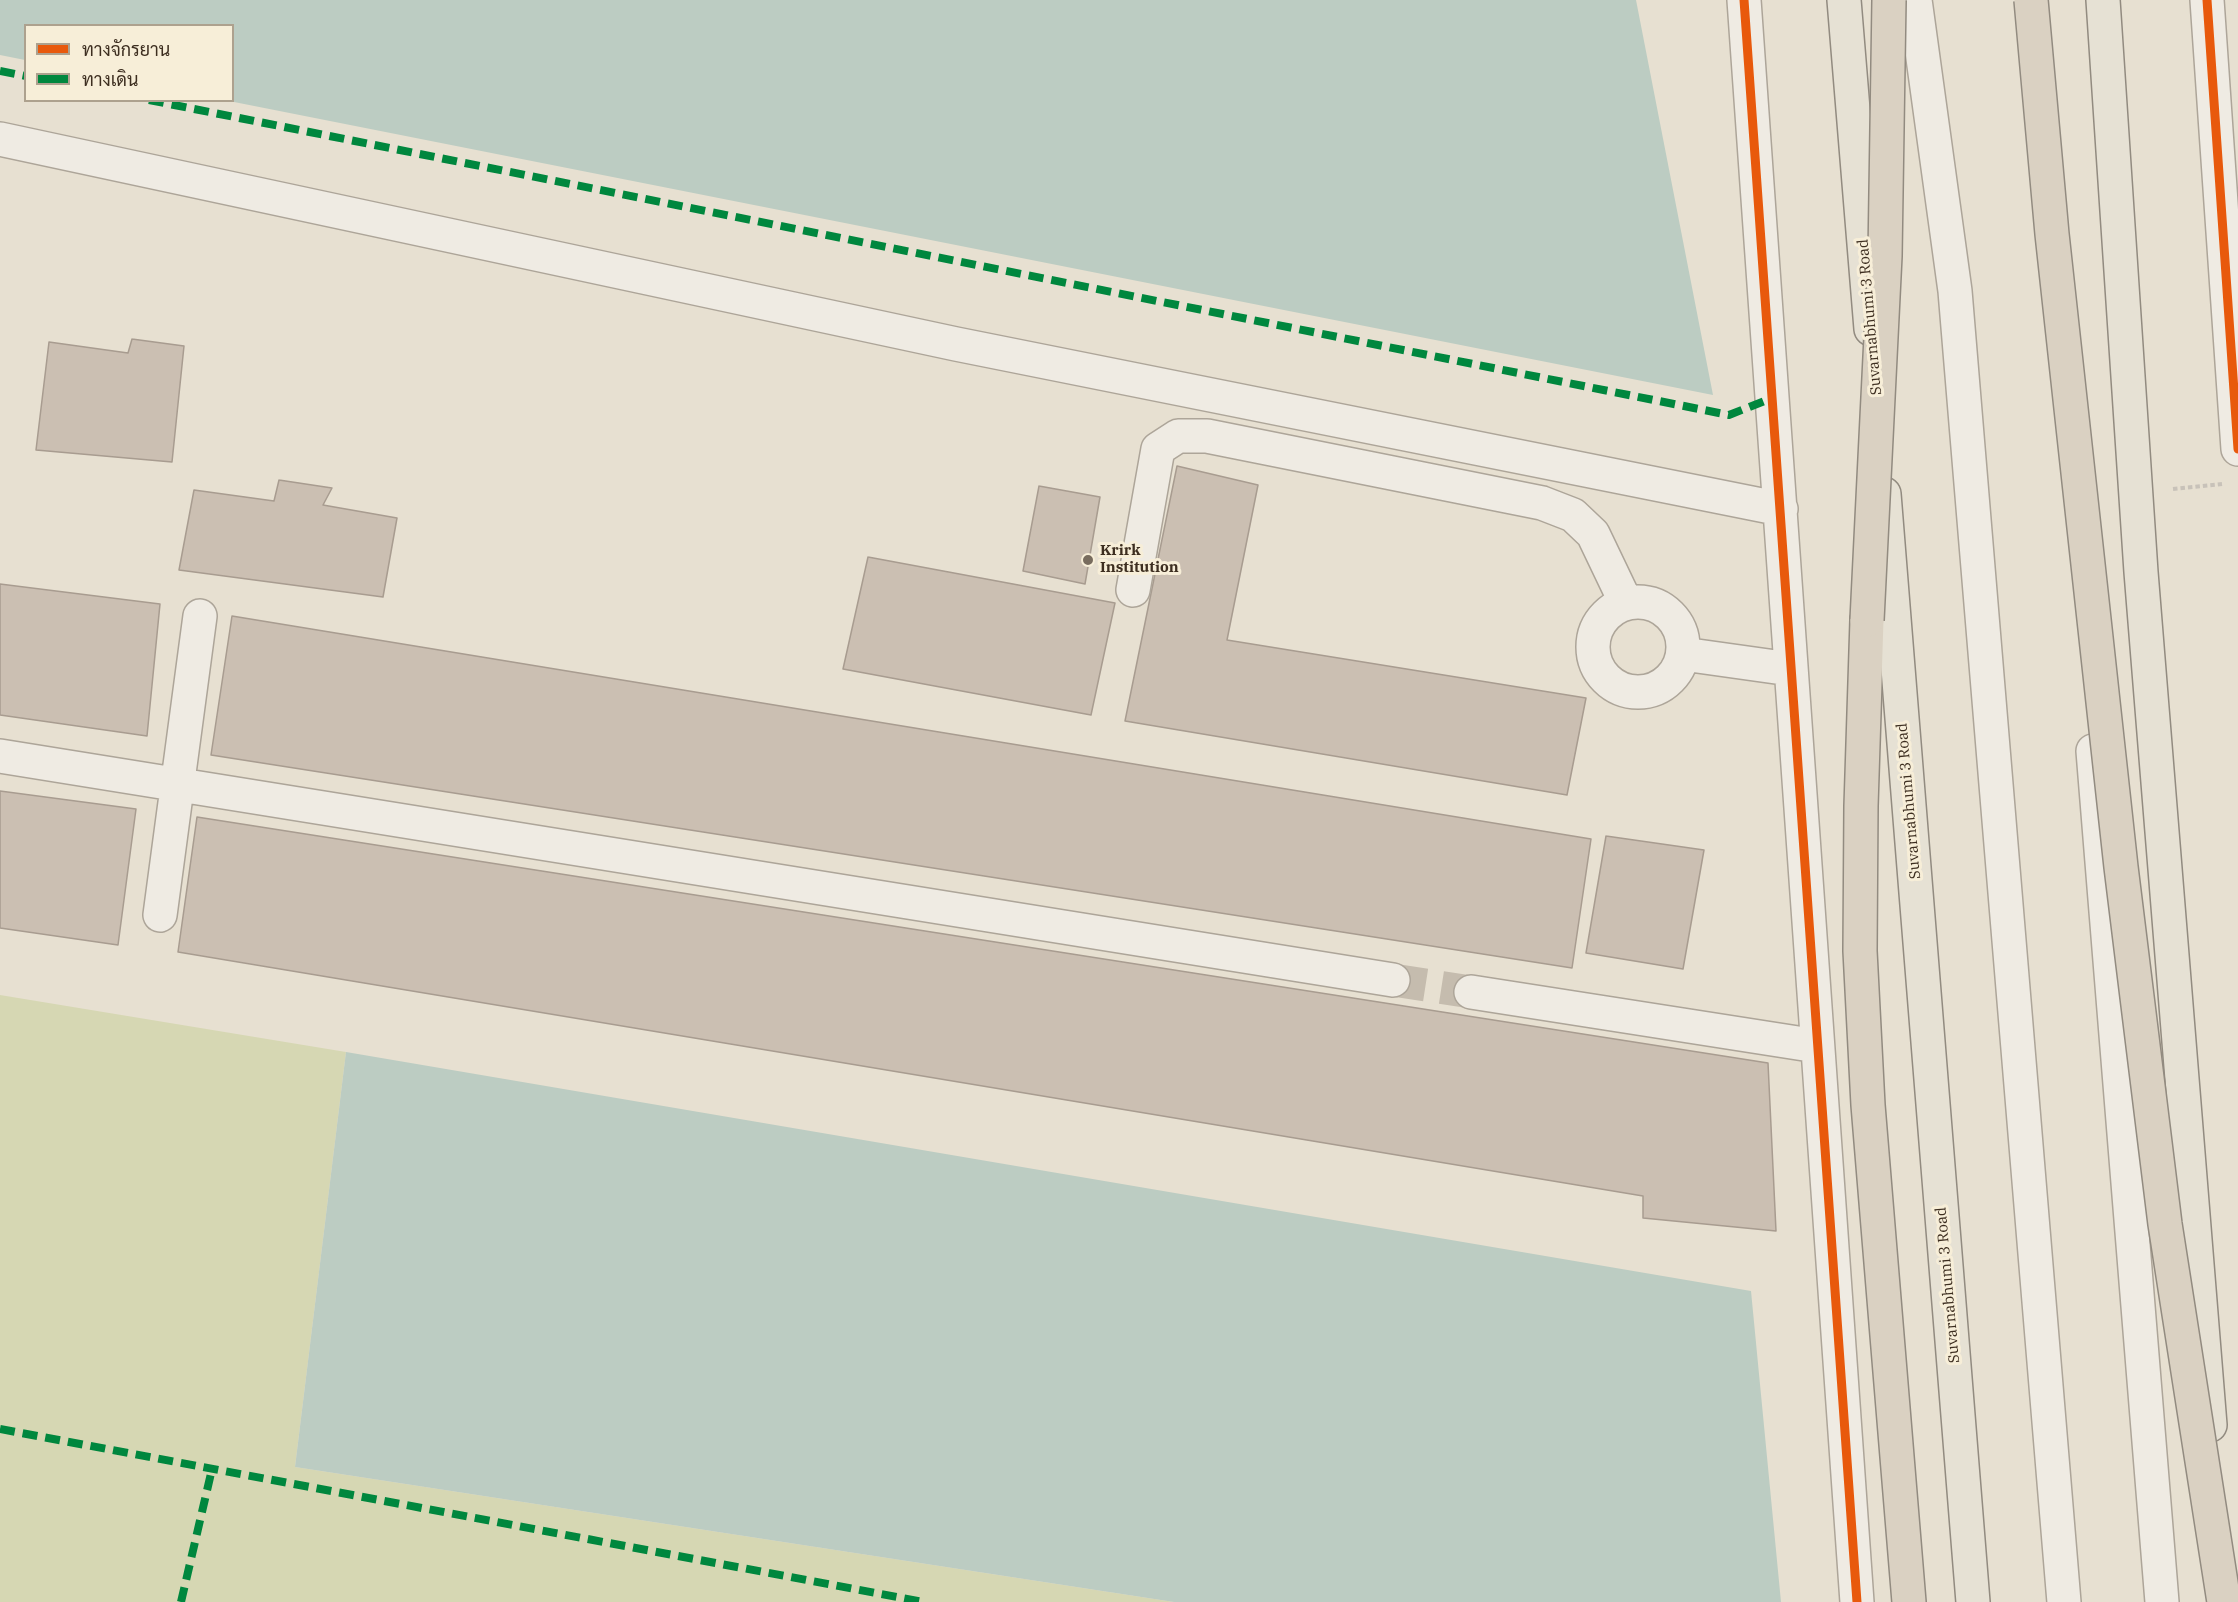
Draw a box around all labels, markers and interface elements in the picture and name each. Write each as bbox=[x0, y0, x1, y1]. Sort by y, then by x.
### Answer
legend bbox=[24, 24, 234, 102]
text: ทางจักรยาน bbox=[82, 38, 170, 61]
text: ทางเดิน bbox=[82, 68, 138, 91]
street label: Suvarnabhumi 3 Road bbox=[1854, 238, 1886, 396]
place label: Krirk Institution bbox=[1100, 542, 1179, 577]
marker: Krirk Institution bbox=[1081, 553, 1095, 567]
street label: Suvarnabhumi 3 Road bbox=[1893, 722, 1925, 880]
street label: Suvarnabhumi 3 Road bbox=[1932, 1206, 1964, 1364]

